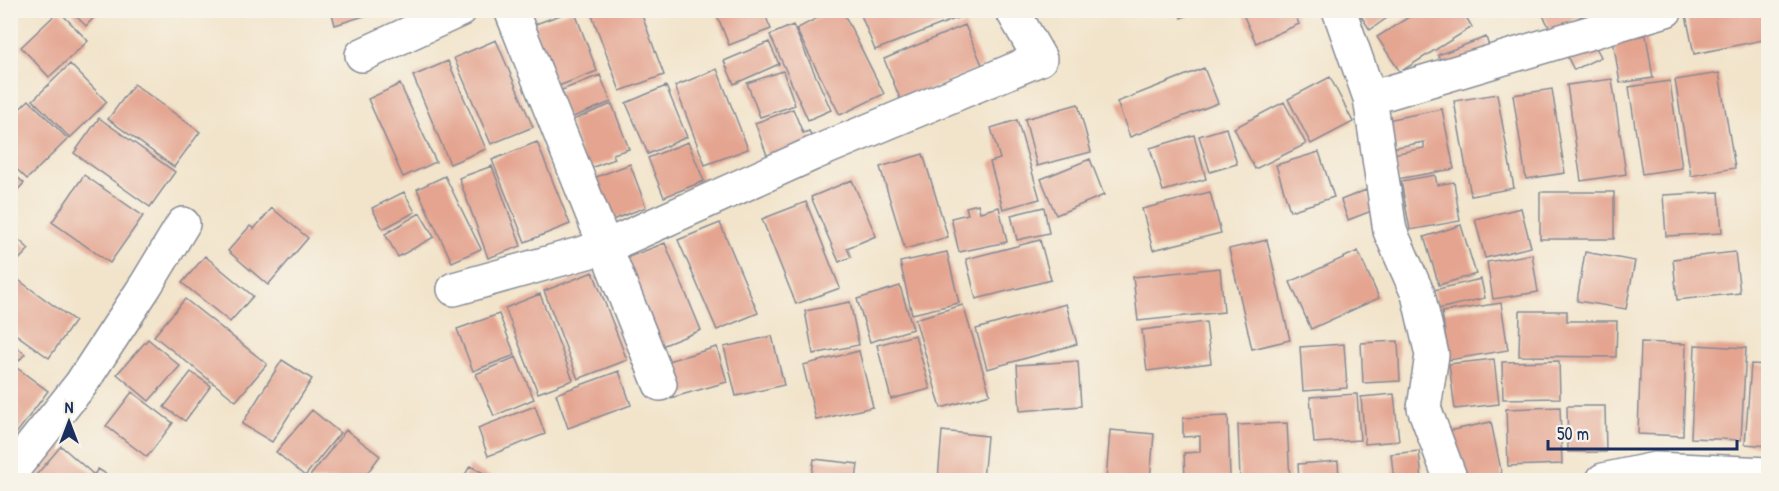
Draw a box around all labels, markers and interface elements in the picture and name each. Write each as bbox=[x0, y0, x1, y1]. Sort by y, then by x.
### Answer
north arrow bbox=[39, 392, 99, 452]
text: N bbox=[65, 396, 74, 418]
scale bar bbox=[1548, 413, 1737, 451]
text: 50 m bbox=[1557, 421, 1589, 446]

